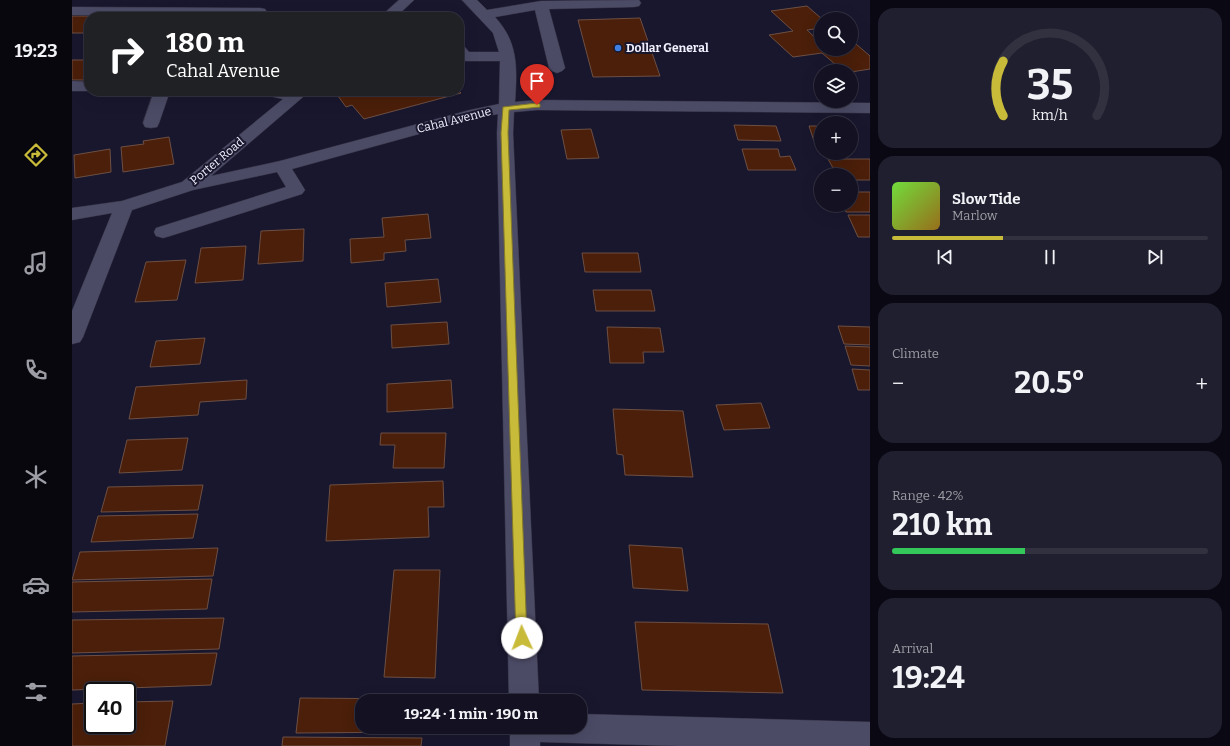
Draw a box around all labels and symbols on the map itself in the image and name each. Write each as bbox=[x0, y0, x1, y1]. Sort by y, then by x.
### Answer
place label: Dollar General bbox=[626, 41, 709, 55]
marker: Dollar General bbox=[613, 43, 623, 53]
pin bbox=[520, 64, 554, 105]
street label: Cahal Avenue bbox=[415, 104, 493, 136]
street label: Porter Road bbox=[187, 134, 247, 188]
position arrow bbox=[501, 617, 543, 659]
speed limit sign: 40 bbox=[84, 682, 136, 734]

